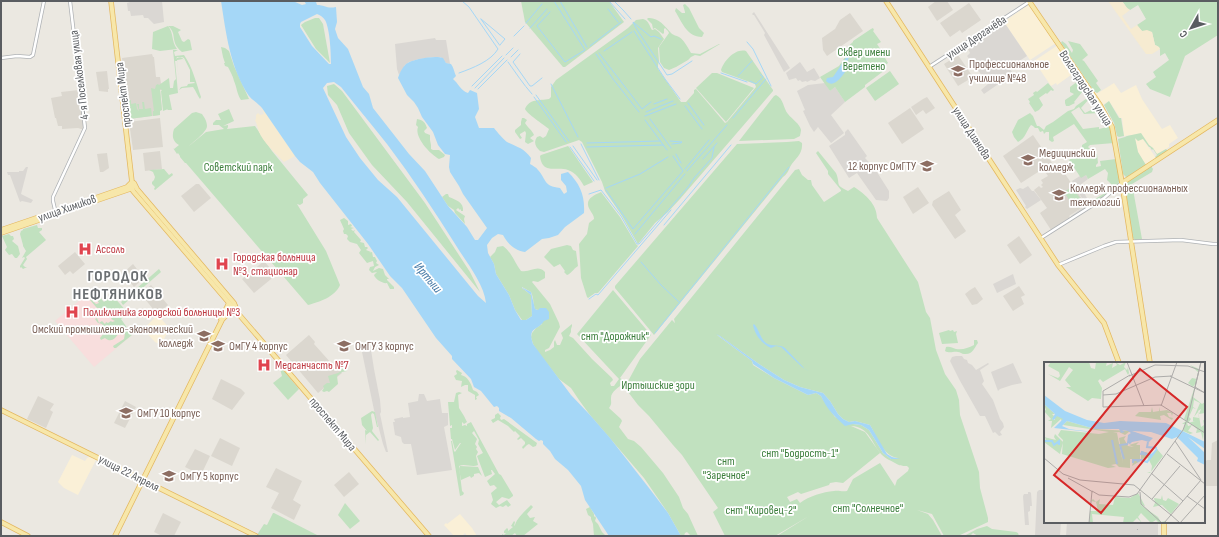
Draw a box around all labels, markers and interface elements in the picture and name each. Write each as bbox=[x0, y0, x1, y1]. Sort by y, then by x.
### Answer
north arrow bbox=[1171, 8, 1211, 48]
street label: улица Дергачёва bbox=[943, 12, 1010, 63]
text: С bbox=[1177, 27, 1190, 40]
street label: 4-я Поселковая улица bbox=[67, 29, 92, 120]
park label: Сквер имени Веретено bbox=[838, 45, 890, 74]
street label: Волгоградская улица bbox=[1056, 48, 1116, 129]
place label: Профессиональное училище №48 bbox=[969, 57, 1049, 86]
street label: проспект Мира bbox=[112, 61, 135, 128]
school or university icon: Профессиональное училище №48 bbox=[950, 63, 966, 79]
street label: улица Дианова bbox=[949, 104, 994, 163]
place label: Медицинский колледж bbox=[1039, 146, 1095, 175]
school or university icon: Медицинский колледж bbox=[1020, 152, 1036, 168]
school or university icon: 12 корпус ОмГТУ bbox=[919, 158, 935, 174]
place label: 12 корпус ОмГТУ bbox=[848, 159, 916, 174]
park label: Советский парк bbox=[204, 160, 273, 175]
place label: Колледж профессиональных технологий bbox=[1070, 181, 1188, 210]
school or university icon: Колледж профессиональных технологий bbox=[1051, 187, 1067, 203]
street label: улица Химиков bbox=[36, 192, 98, 225]
hospital icon: Ассоль bbox=[77, 241, 93, 257]
place label: Ассоль bbox=[95, 242, 125, 257]
place label: Городская больница №3, стационар bbox=[233, 250, 316, 279]
hospital icon: Городская больница №3, стационар bbox=[214, 256, 230, 272]
water label: Иртыш bbox=[411, 259, 446, 296]
district label: ГОРОДОК НЕФТЯНИКОВ bbox=[73, 267, 163, 304]
hospital icon: Поликлиника городской больницы №3 bbox=[64, 304, 80, 320]
place label: Поликлиника городской больницы №3 bbox=[83, 305, 240, 320]
place label: Омский промышленно-экономический колледж bbox=[32, 322, 194, 351]
school or university icon: Омский промышленно-экономический колледж bbox=[196, 328, 212, 344]
park label: снт "Дорожник" bbox=[581, 329, 649, 344]
school or university icon: ОмГУ 4 корпус bbox=[210, 338, 226, 354]
school or university icon: ОмГУ 3 корпус bbox=[336, 338, 352, 354]
place label: ОмГУ 4 корпус bbox=[229, 339, 288, 354]
place label: ОмГУ 3 корпус bbox=[355, 339, 414, 354]
hospital icon: Медсанчасть №7 bbox=[256, 357, 272, 373]
place label: Медсанчасть №7 bbox=[275, 358, 349, 373]
inset map bbox=[1044, 362, 1205, 523]
park label: Иртышские зори bbox=[621, 378, 695, 393]
street label: проспект Мира bbox=[306, 394, 360, 455]
school or university icon: ОмГУ 10 корпус bbox=[118, 405, 134, 421]
place label: ОмГУ 10 корпус bbox=[137, 406, 201, 421]
park label: снт "Бодрость-1" bbox=[761, 446, 839, 461]
street label: улица 22 Апреля bbox=[96, 452, 162, 495]
park label: снт "Заречное" bbox=[703, 454, 749, 483]
school or university icon: ОмГУ 5 корпус bbox=[161, 468, 177, 484]
place label: ОмГУ 5 корпус bbox=[180, 469, 239, 484]
park label: снт "Солнечное" bbox=[833, 501, 903, 516]
park label: снт "Кировец-2" bbox=[725, 503, 797, 518]

